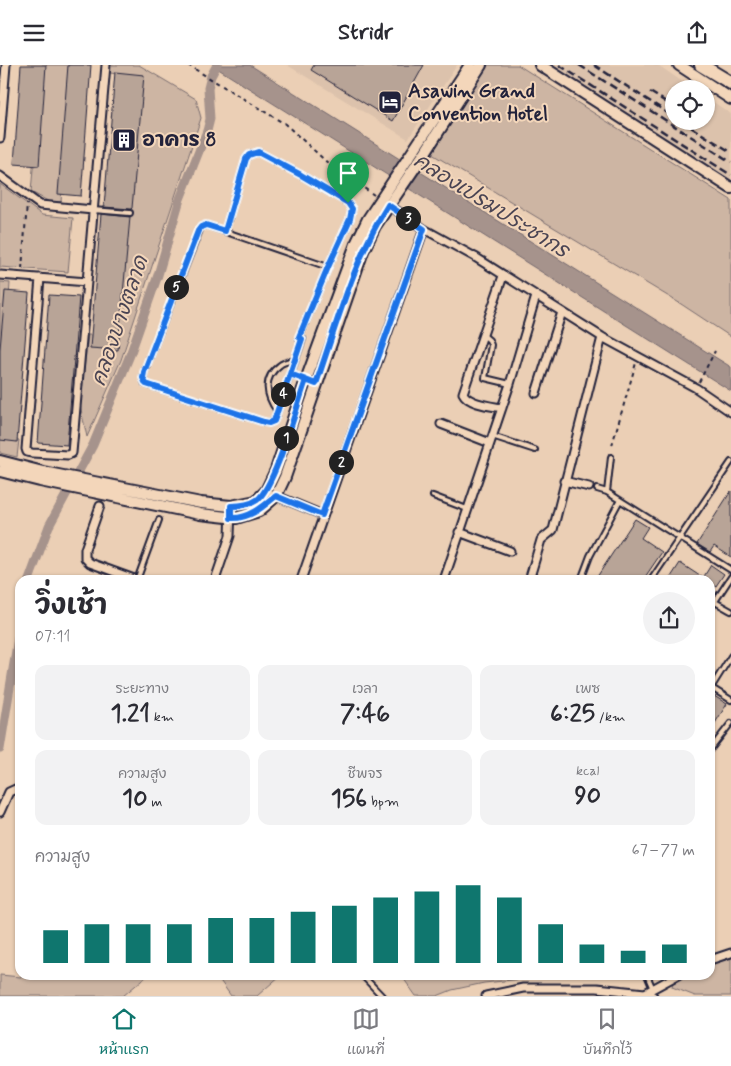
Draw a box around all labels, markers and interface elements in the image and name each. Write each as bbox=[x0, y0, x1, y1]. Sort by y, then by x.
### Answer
icon: menu bbox=[20, 19, 48, 47]
text: Stridr bbox=[338, 19, 393, 47]
icon: share bbox=[683, 19, 711, 47]
place label: Asawin Grand Convention Hotel bbox=[408, 78, 548, 128]
map controls bbox=[665, 80, 715, 130]
button: locate bbox=[665, 80, 715, 130]
hotel icon: Asawin Grand Convention Hotel bbox=[377, 89, 403, 115]
building icon: อาคาร 8 bbox=[111, 127, 137, 153]
place label: อาคาร 8 bbox=[142, 127, 217, 154]
water label: คลองเปรมประชากร bbox=[408, 147, 575, 266]
pin bbox=[327, 152, 369, 203]
icon: arrive bbox=[334, 159, 362, 187]
pin: 3 bbox=[396, 205, 420, 231]
text: 3 bbox=[405, 209, 412, 227]
water label: คลองบางตลาด bbox=[85, 251, 156, 390]
pin: 5 bbox=[164, 275, 188, 299]
text: 5 bbox=[172, 278, 181, 296]
pin: 4 bbox=[270, 381, 296, 407]
text: 4 bbox=[279, 385, 288, 403]
pin: 1 bbox=[274, 425, 298, 451]
text: 1 bbox=[283, 429, 290, 447]
pin: 2 bbox=[328, 449, 354, 475]
text: 2 bbox=[338, 453, 345, 471]
text: วิ่งเช้า bbox=[35, 588, 107, 625]
button: share bbox=[643, 592, 695, 644]
text: 07:11 bbox=[35, 626, 70, 647]
text: ระยะทาง bbox=[116, 680, 169, 698]
text: เวลา bbox=[352, 680, 378, 698]
text: เพซ bbox=[575, 680, 600, 698]
text: 1.21 bbox=[111, 698, 150, 731]
text: 7:46 bbox=[340, 698, 390, 731]
text: 6:25 bbox=[550, 698, 595, 731]
text: km bbox=[150, 708, 174, 726]
text: /km bbox=[595, 708, 625, 726]
text: kcal bbox=[576, 762, 599, 780]
text: ความสูง bbox=[118, 765, 167, 783]
text: ชีพจร bbox=[347, 765, 383, 783]
text: 90 bbox=[574, 780, 601, 813]
text: 10 bbox=[122, 783, 148, 816]
text: 156 bbox=[331, 783, 367, 816]
text: m bbox=[148, 793, 163, 811]
text: bpm bbox=[367, 793, 399, 811]
text: 67–77 m bbox=[632, 840, 695, 861]
text: ความสูง bbox=[35, 847, 90, 868]
tab: หน้าแรก bbox=[99, 1005, 149, 1059]
tab: แผนที่ bbox=[347, 1005, 385, 1059]
tab: บันทึกไว้ bbox=[583, 1005, 632, 1059]

